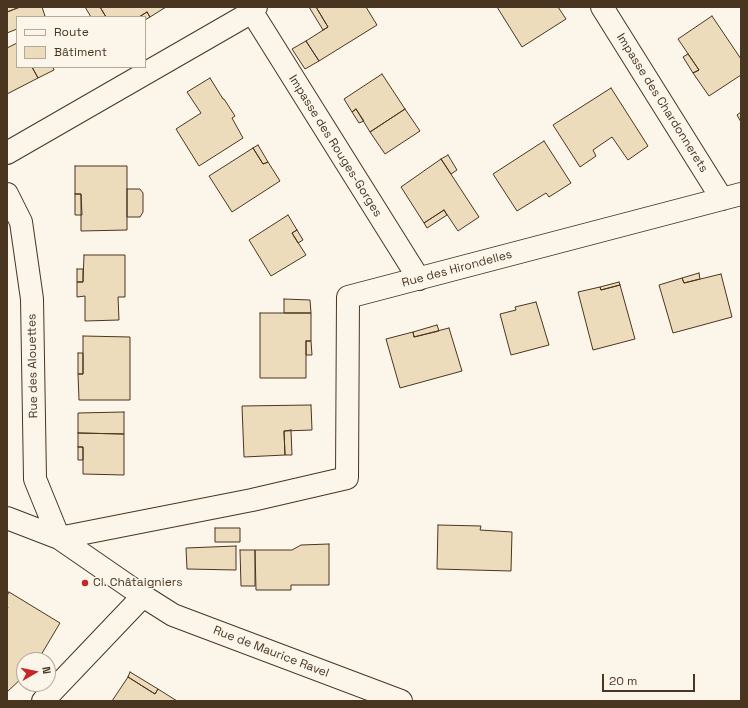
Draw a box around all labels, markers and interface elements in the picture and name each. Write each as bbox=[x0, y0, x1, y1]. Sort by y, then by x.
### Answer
legend bbox=[16, 16, 146, 68]
text: Route bbox=[54, 24, 89, 40]
street label: Impasse des Chardonnerets bbox=[613, 31, 711, 175]
text: Bâtiment bbox=[54, 44, 107, 60]
street label: Impasse des Rouges-Gorges bbox=[285, 72, 385, 220]
street label: Rue des Hirondelles bbox=[400, 247, 514, 291]
street label: Rue des Alouettes bbox=[25, 314, 41, 418]
place label: Cl. Châtaigniers bbox=[93, 576, 183, 590]
marker: Cl. Châtaigniers bbox=[80, 578, 90, 588]
street label: Rue de Maurice Ravel bbox=[211, 623, 331, 681]
north arrow bbox=[16, 652, 56, 692]
text: N bbox=[39, 666, 54, 675]
scale bar bbox=[604, 666, 697, 692]
text: 20 m bbox=[609, 673, 637, 689]

